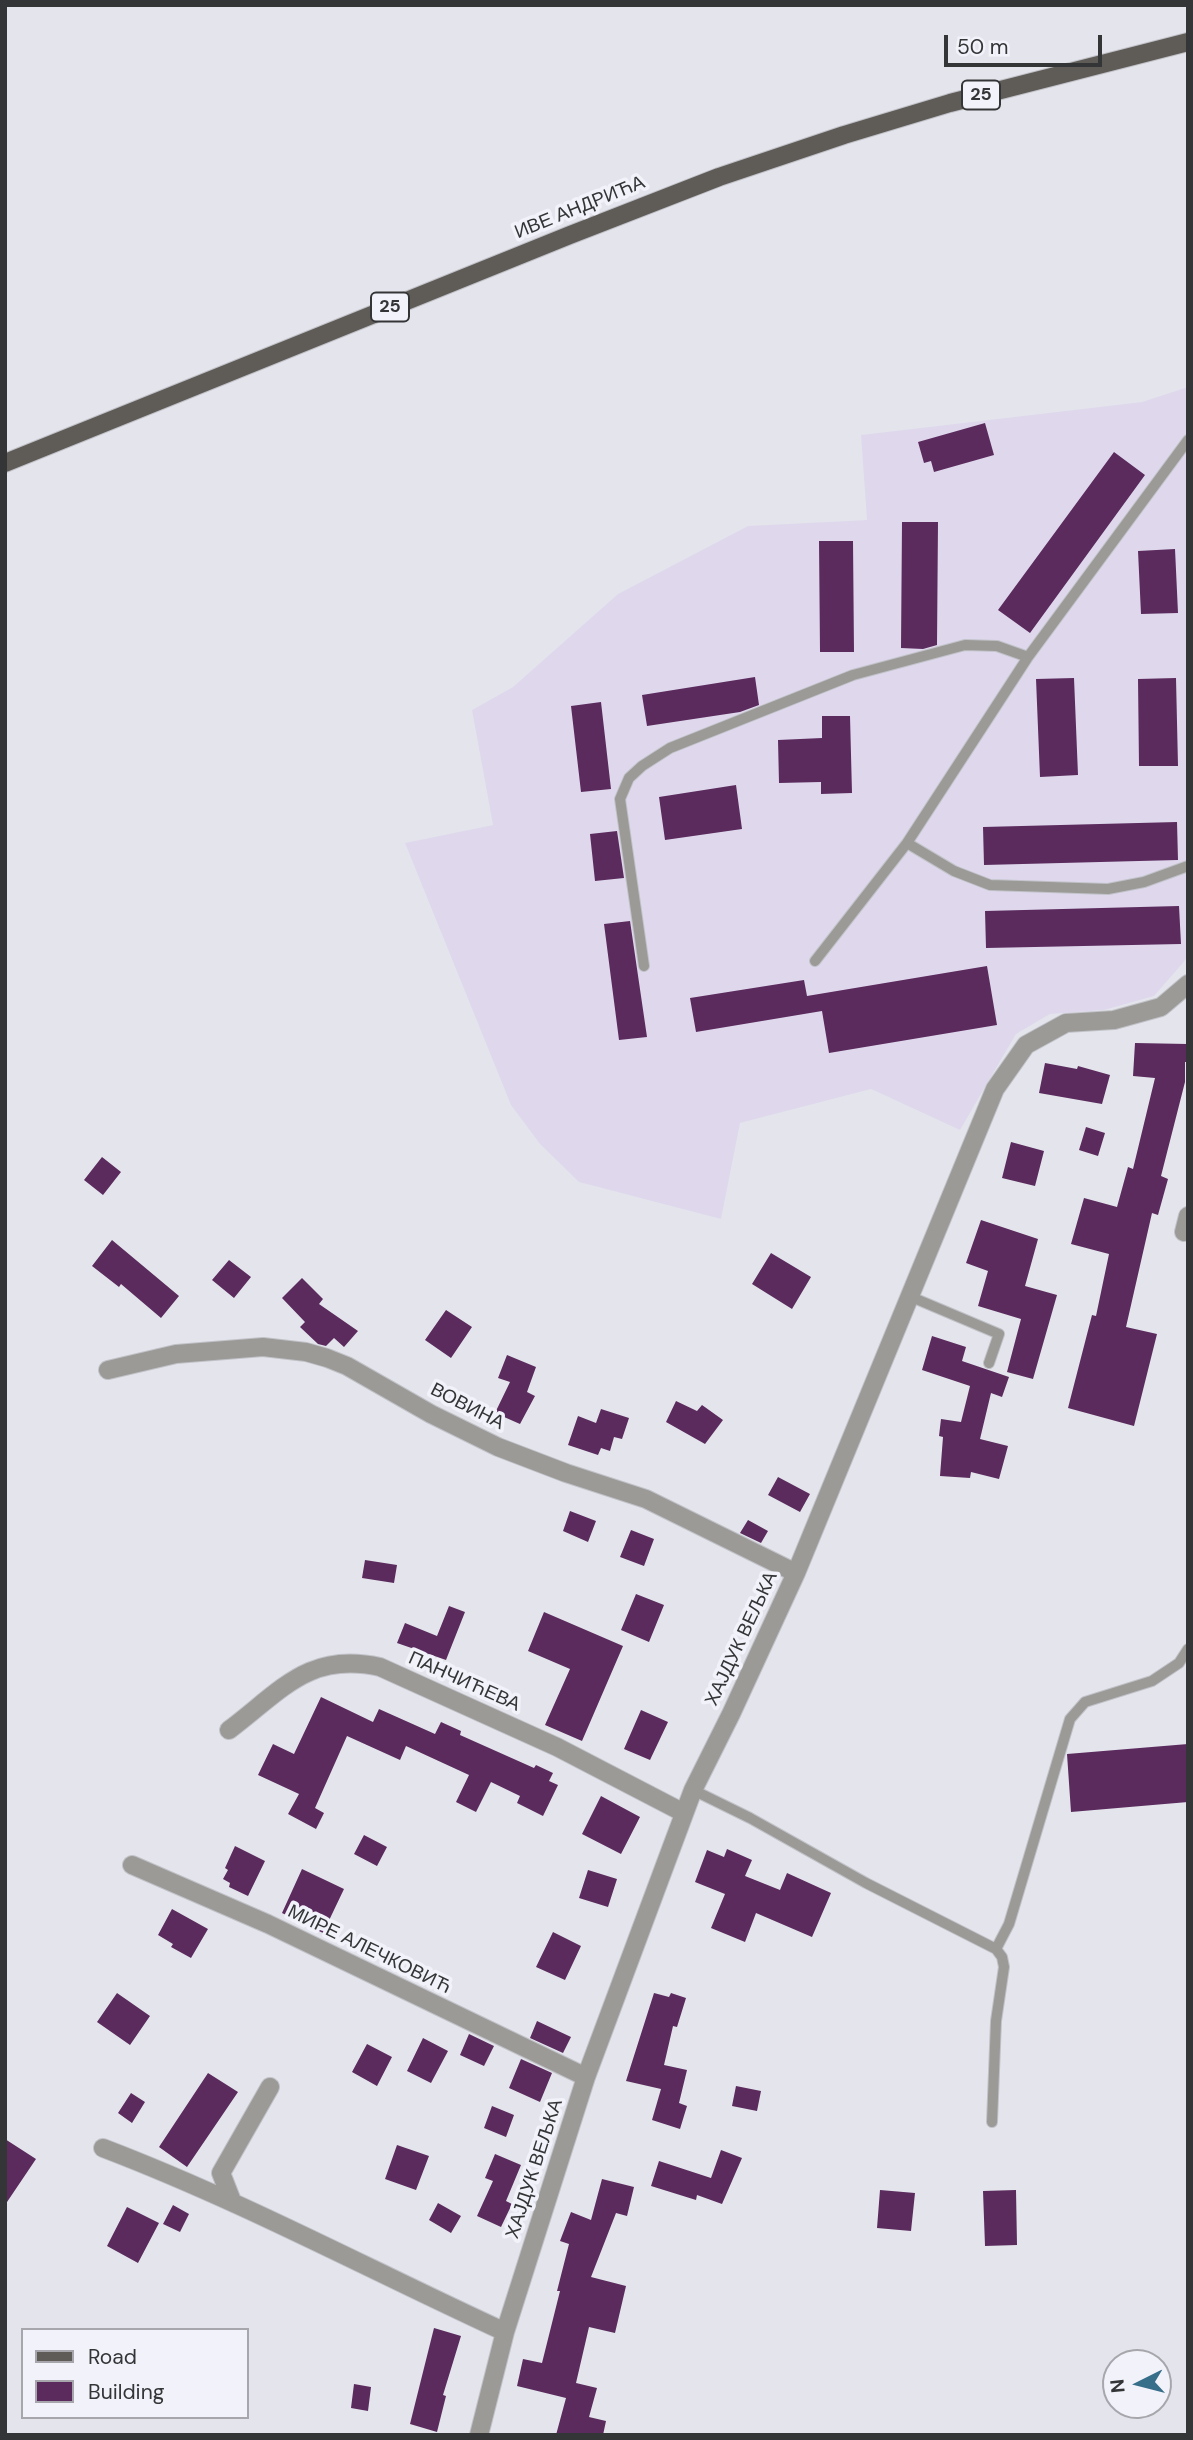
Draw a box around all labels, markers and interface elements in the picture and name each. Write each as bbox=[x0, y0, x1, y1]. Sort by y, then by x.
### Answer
scale bar bbox=[948, 21, 1106, 65]
text: 50 m bbox=[957, 33, 1008, 61]
road number: 25 bbox=[962, 80, 1000, 110]
street label: ИВЕ АНДРИЋА bbox=[512, 171, 648, 245]
road number: 25 bbox=[371, 292, 409, 321]
street label: ВОВИНА bbox=[426, 1379, 508, 1435]
street label: ХАЈДУК ВЕЉКА bbox=[701, 1568, 783, 1710]
street label: ПАНЧИЋЕВА bbox=[405, 1647, 523, 1717]
street label: МИРЕ АЛЕЧКОВИЋ bbox=[284, 1901, 454, 1999]
street label: ХАЈДУК ВЕЉКА bbox=[502, 2096, 568, 2242]
legend bbox=[21, 2328, 248, 2419]
text: Road bbox=[88, 2343, 137, 2371]
north arrow bbox=[1102, 2349, 1172, 2419]
text: Building bbox=[88, 2378, 164, 2406]
text: N bbox=[1104, 2378, 1131, 2394]

